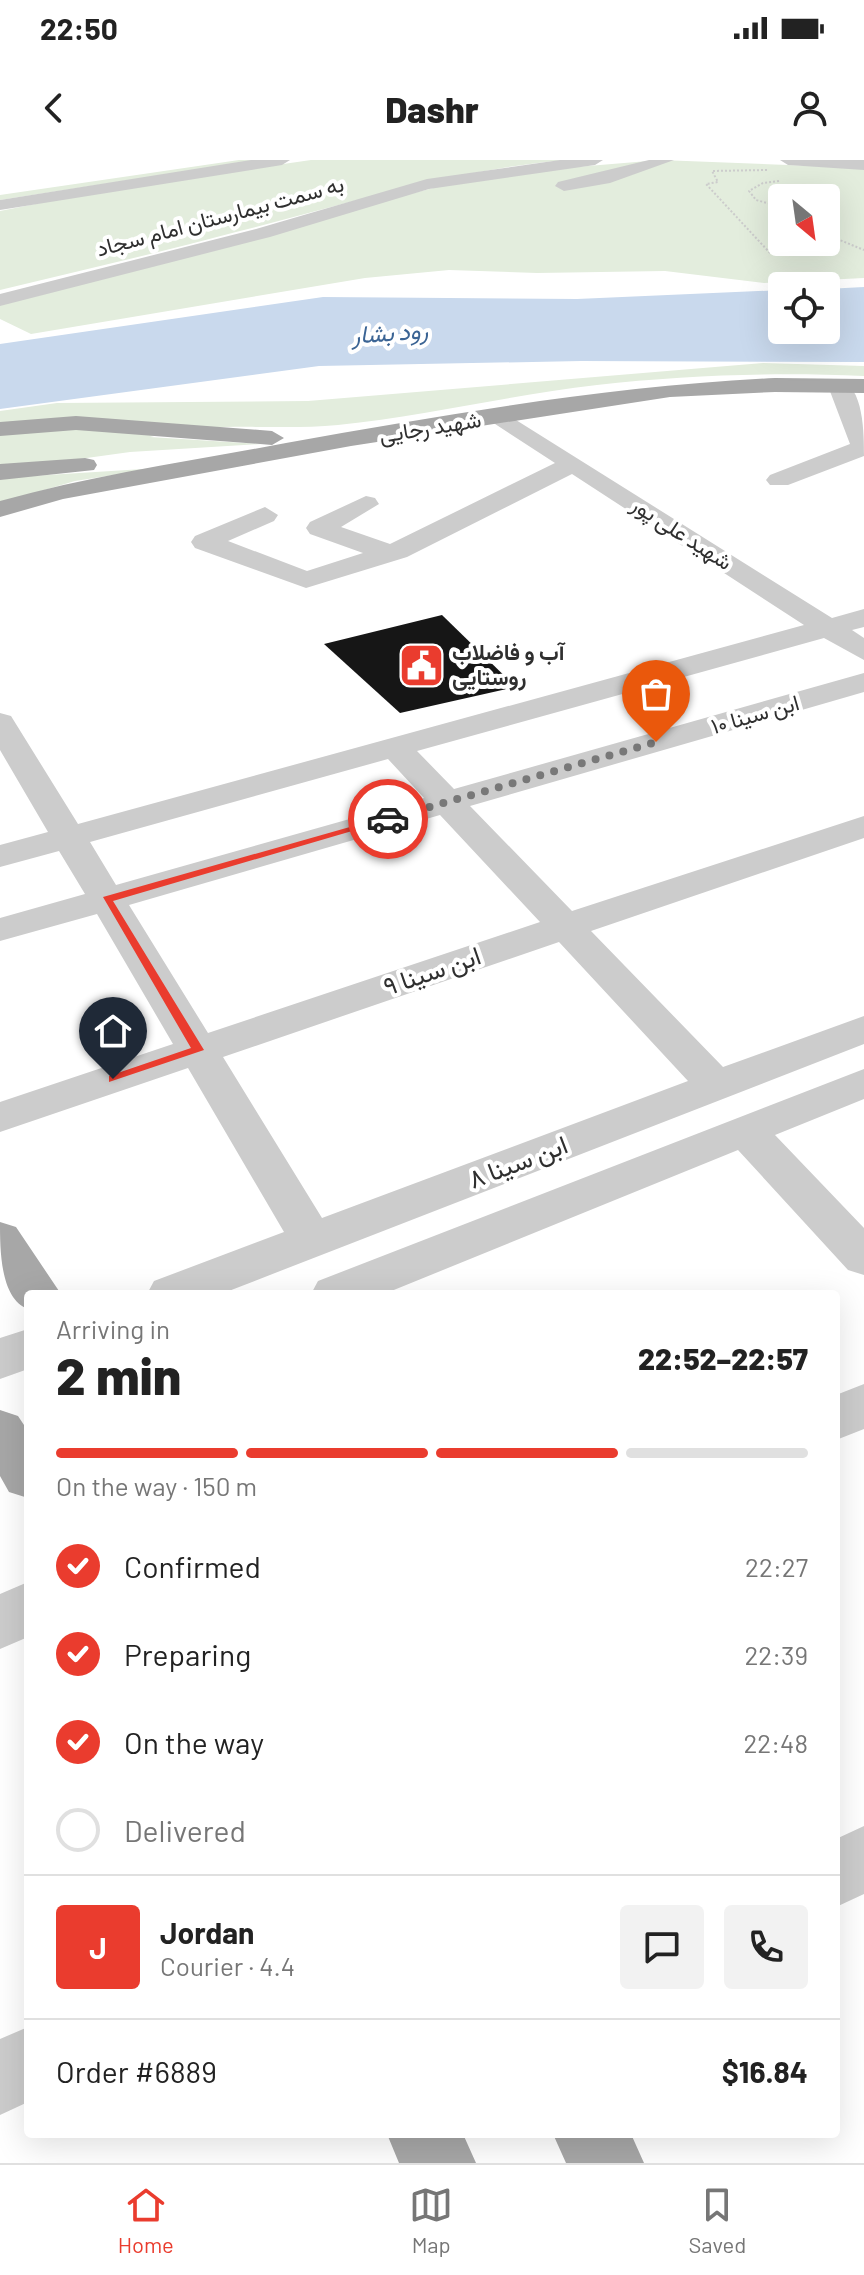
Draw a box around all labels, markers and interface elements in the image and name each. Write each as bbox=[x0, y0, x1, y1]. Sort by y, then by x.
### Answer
text: 22:50 bbox=[40, 10, 118, 46]
icon: back bbox=[32, 86, 76, 130]
icon: person bbox=[788, 86, 832, 130]
text: Dashr bbox=[385, 87, 479, 130]
street label: به سمت بیمارستان امام سجاد bbox=[93, 169, 347, 264]
north arrow bbox=[768, 184, 840, 256]
map controls bbox=[768, 184, 840, 344]
button: locate bbox=[768, 272, 840, 344]
water label: رود بشار bbox=[349, 314, 429, 351]
street label: شهید رجایی bbox=[377, 405, 483, 449]
street label: شهید علی پور bbox=[625, 489, 738, 577]
place label: آب و فاضلاب روستایی bbox=[452, 638, 566, 691]
public building icon: آب و فاضلاب روستایی bbox=[397, 641, 445, 689]
pin bbox=[622, 660, 690, 742]
icon: bag bbox=[634, 672, 678, 716]
street label: ابن سینا ۱۰ bbox=[708, 688, 802, 740]
courier bbox=[348, 779, 428, 859]
icon: car bbox=[366, 797, 410, 841]
street label: ابن سینا ۹ bbox=[379, 939, 485, 1003]
pin bbox=[79, 997, 147, 1079]
icon: home bbox=[91, 1009, 135, 1053]
street label: ابن سینا ۸ bbox=[464, 1128, 572, 1196]
text: Arriving in bbox=[56, 1313, 170, 1344]
text: 22:52–22:57 bbox=[638, 1340, 808, 1376]
text: 2 min bbox=[56, 1343, 181, 1405]
text: On the way · 150 m bbox=[56, 1470, 257, 1501]
icon: check bbox=[56, 1544, 100, 1588]
text: Confirmed bbox=[124, 1548, 261, 1584]
text: 22:27 bbox=[745, 1551, 808, 1582]
icon: check bbox=[56, 1632, 100, 1676]
text: Preparing bbox=[124, 1636, 251, 1672]
text: 22:39 bbox=[744, 1639, 808, 1670]
icon: check bbox=[56, 1720, 100, 1764]
text: On the way bbox=[124, 1724, 264, 1760]
text: 22:48 bbox=[743, 1727, 808, 1758]
text: Delivered bbox=[124, 1812, 246, 1848]
button: chat bbox=[620, 1905, 704, 1989]
button: phone bbox=[724, 1905, 808, 1989]
text: Jordan bbox=[160, 1914, 255, 1950]
text: J bbox=[89, 1929, 107, 1965]
text: Courier · 4.4 bbox=[160, 1950, 295, 1981]
text: Order #6889 bbox=[56, 2053, 217, 2089]
text: $16.84 bbox=[722, 2053, 808, 2089]
tab: Home bbox=[118, 2183, 174, 2257]
tab: Map bbox=[409, 2183, 453, 2257]
tab: Saved bbox=[689, 2183, 746, 2257]

